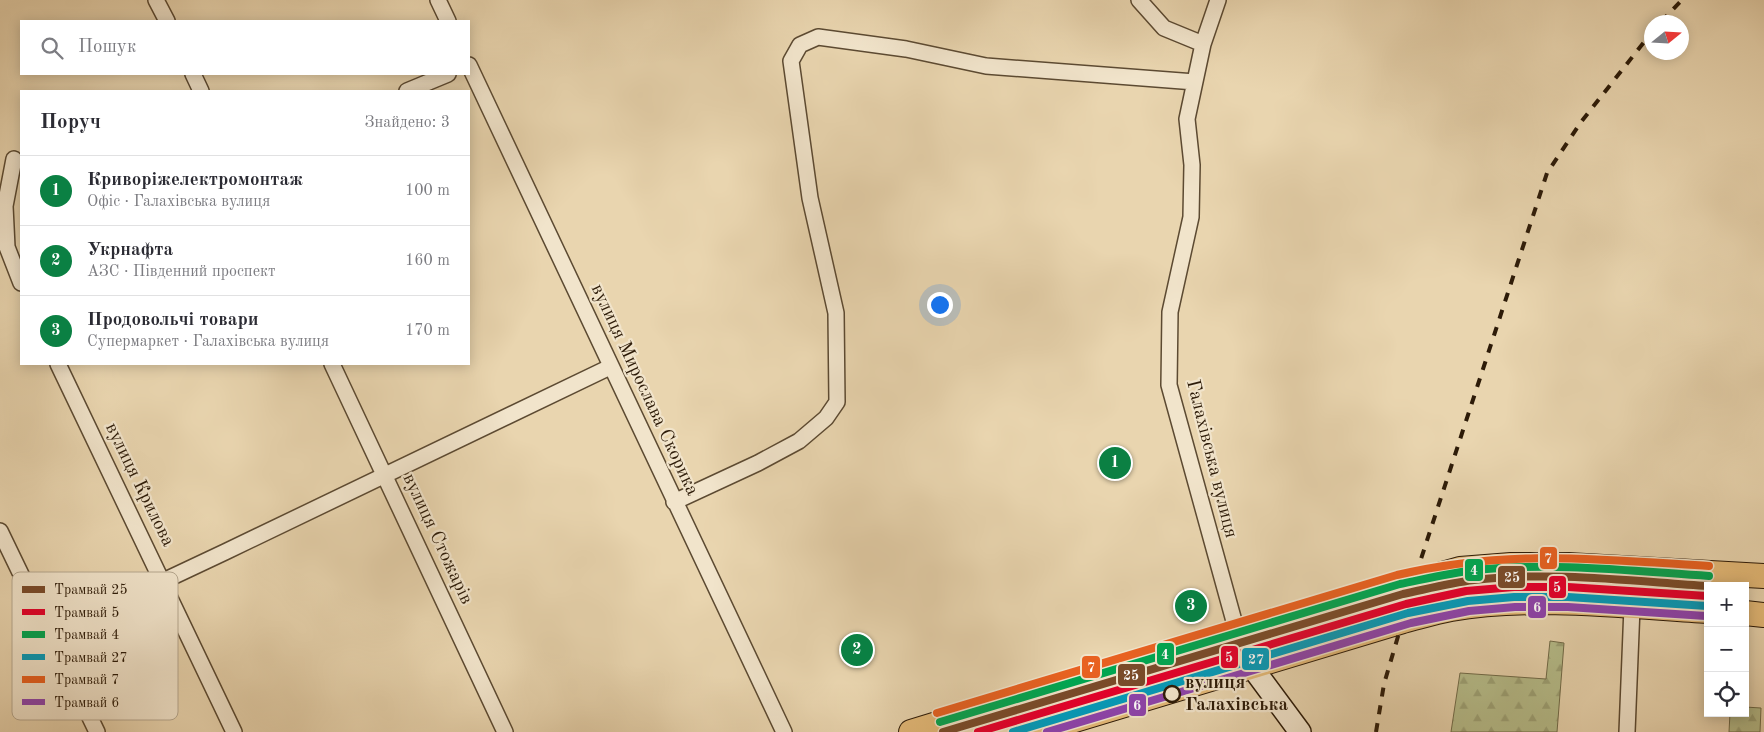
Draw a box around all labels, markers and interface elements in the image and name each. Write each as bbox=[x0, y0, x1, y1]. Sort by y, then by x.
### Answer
north arrow bbox=[1644, 15, 1689, 60]
search box bbox=[20, 20, 470, 75]
icon: search bbox=[38, 34, 66, 62]
text: Пошук bbox=[78, 38, 136, 57]
text: Поруч bbox=[40, 112, 101, 133]
text: Знайдено: 3 bbox=[365, 115, 450, 131]
text: Криворіжелектромонтаж bbox=[87, 171, 303, 190]
text: 1 bbox=[51, 183, 61, 199]
text: 100 m bbox=[405, 183, 450, 199]
text: Офіс · Галахівська вулиця bbox=[87, 194, 270, 210]
text: Укрнафта bbox=[87, 241, 173, 260]
text: 2 bbox=[51, 253, 61, 269]
text: 160 m bbox=[405, 253, 450, 269]
text: АЗС · Південний проспект bbox=[87, 264, 276, 280]
street label: вулиця Мирослава Скорика bbox=[587, 281, 702, 499]
your location bbox=[927, 292, 953, 318]
text: Продовольчі товари bbox=[87, 311, 259, 330]
text: 3 bbox=[51, 323, 61, 339]
text: 170 m bbox=[405, 323, 450, 339]
text: Супермаркет · Галахівська вулиця bbox=[87, 334, 329, 350]
street label: Галахівська вулиця bbox=[1182, 378, 1240, 540]
street label: вулиця Крилова bbox=[101, 420, 177, 550]
pin: 1 bbox=[1099, 444, 1131, 482]
street label: вулиця Стожарів bbox=[398, 471, 476, 607]
line badge: 7 bbox=[1539, 546, 1558, 570]
text: 7 bbox=[1544, 552, 1552, 566]
line badge: 4 bbox=[1464, 558, 1484, 582]
text: 4 bbox=[1470, 564, 1478, 578]
line badge: 25 bbox=[1497, 565, 1526, 589]
text: 25 bbox=[1504, 571, 1520, 585]
legend bbox=[12, 572, 178, 720]
line badge: 5 bbox=[1548, 575, 1567, 599]
text: 5 bbox=[1553, 581, 1561, 595]
map controls bbox=[1704, 582, 1749, 717]
button: + bbox=[1704, 582, 1749, 627]
text: Трамвай 25 bbox=[54, 583, 128, 597]
pin: 3 bbox=[1175, 587, 1207, 625]
line badge: 6 bbox=[1527, 595, 1547, 619]
text: 6 bbox=[1533, 601, 1541, 615]
text: Трамвай 5 bbox=[54, 606, 119, 620]
button: − bbox=[1704, 627, 1749, 672]
text: Трамвай 4 bbox=[54, 628, 119, 642]
pin: 2 bbox=[841, 631, 873, 669]
line badge: 4 bbox=[1156, 642, 1175, 666]
line badge: 5 bbox=[1220, 645, 1239, 669]
line badge: 27 bbox=[1241, 647, 1270, 671]
text: 4 bbox=[1161, 648, 1169, 662]
text: Трамвай 27 bbox=[54, 651, 128, 665]
text: 5 bbox=[1225, 651, 1233, 665]
text: 27 bbox=[1248, 653, 1264, 667]
line badge: 7 bbox=[1081, 655, 1101, 679]
text: 7 bbox=[1087, 661, 1095, 675]
line badge: 25 bbox=[1117, 663, 1146, 687]
text: 25 bbox=[1123, 669, 1139, 683]
button: locate bbox=[1704, 672, 1749, 717]
text: Трамвай 7 bbox=[54, 673, 119, 687]
place label: вулиця Галахівська bbox=[1185, 674, 1289, 715]
marker: вулиця Галахівська bbox=[1163, 685, 1181, 703]
line badge: 6 bbox=[1128, 693, 1147, 717]
text: Трамвай 6 bbox=[54, 696, 119, 710]
text: 6 bbox=[1133, 699, 1141, 713]

